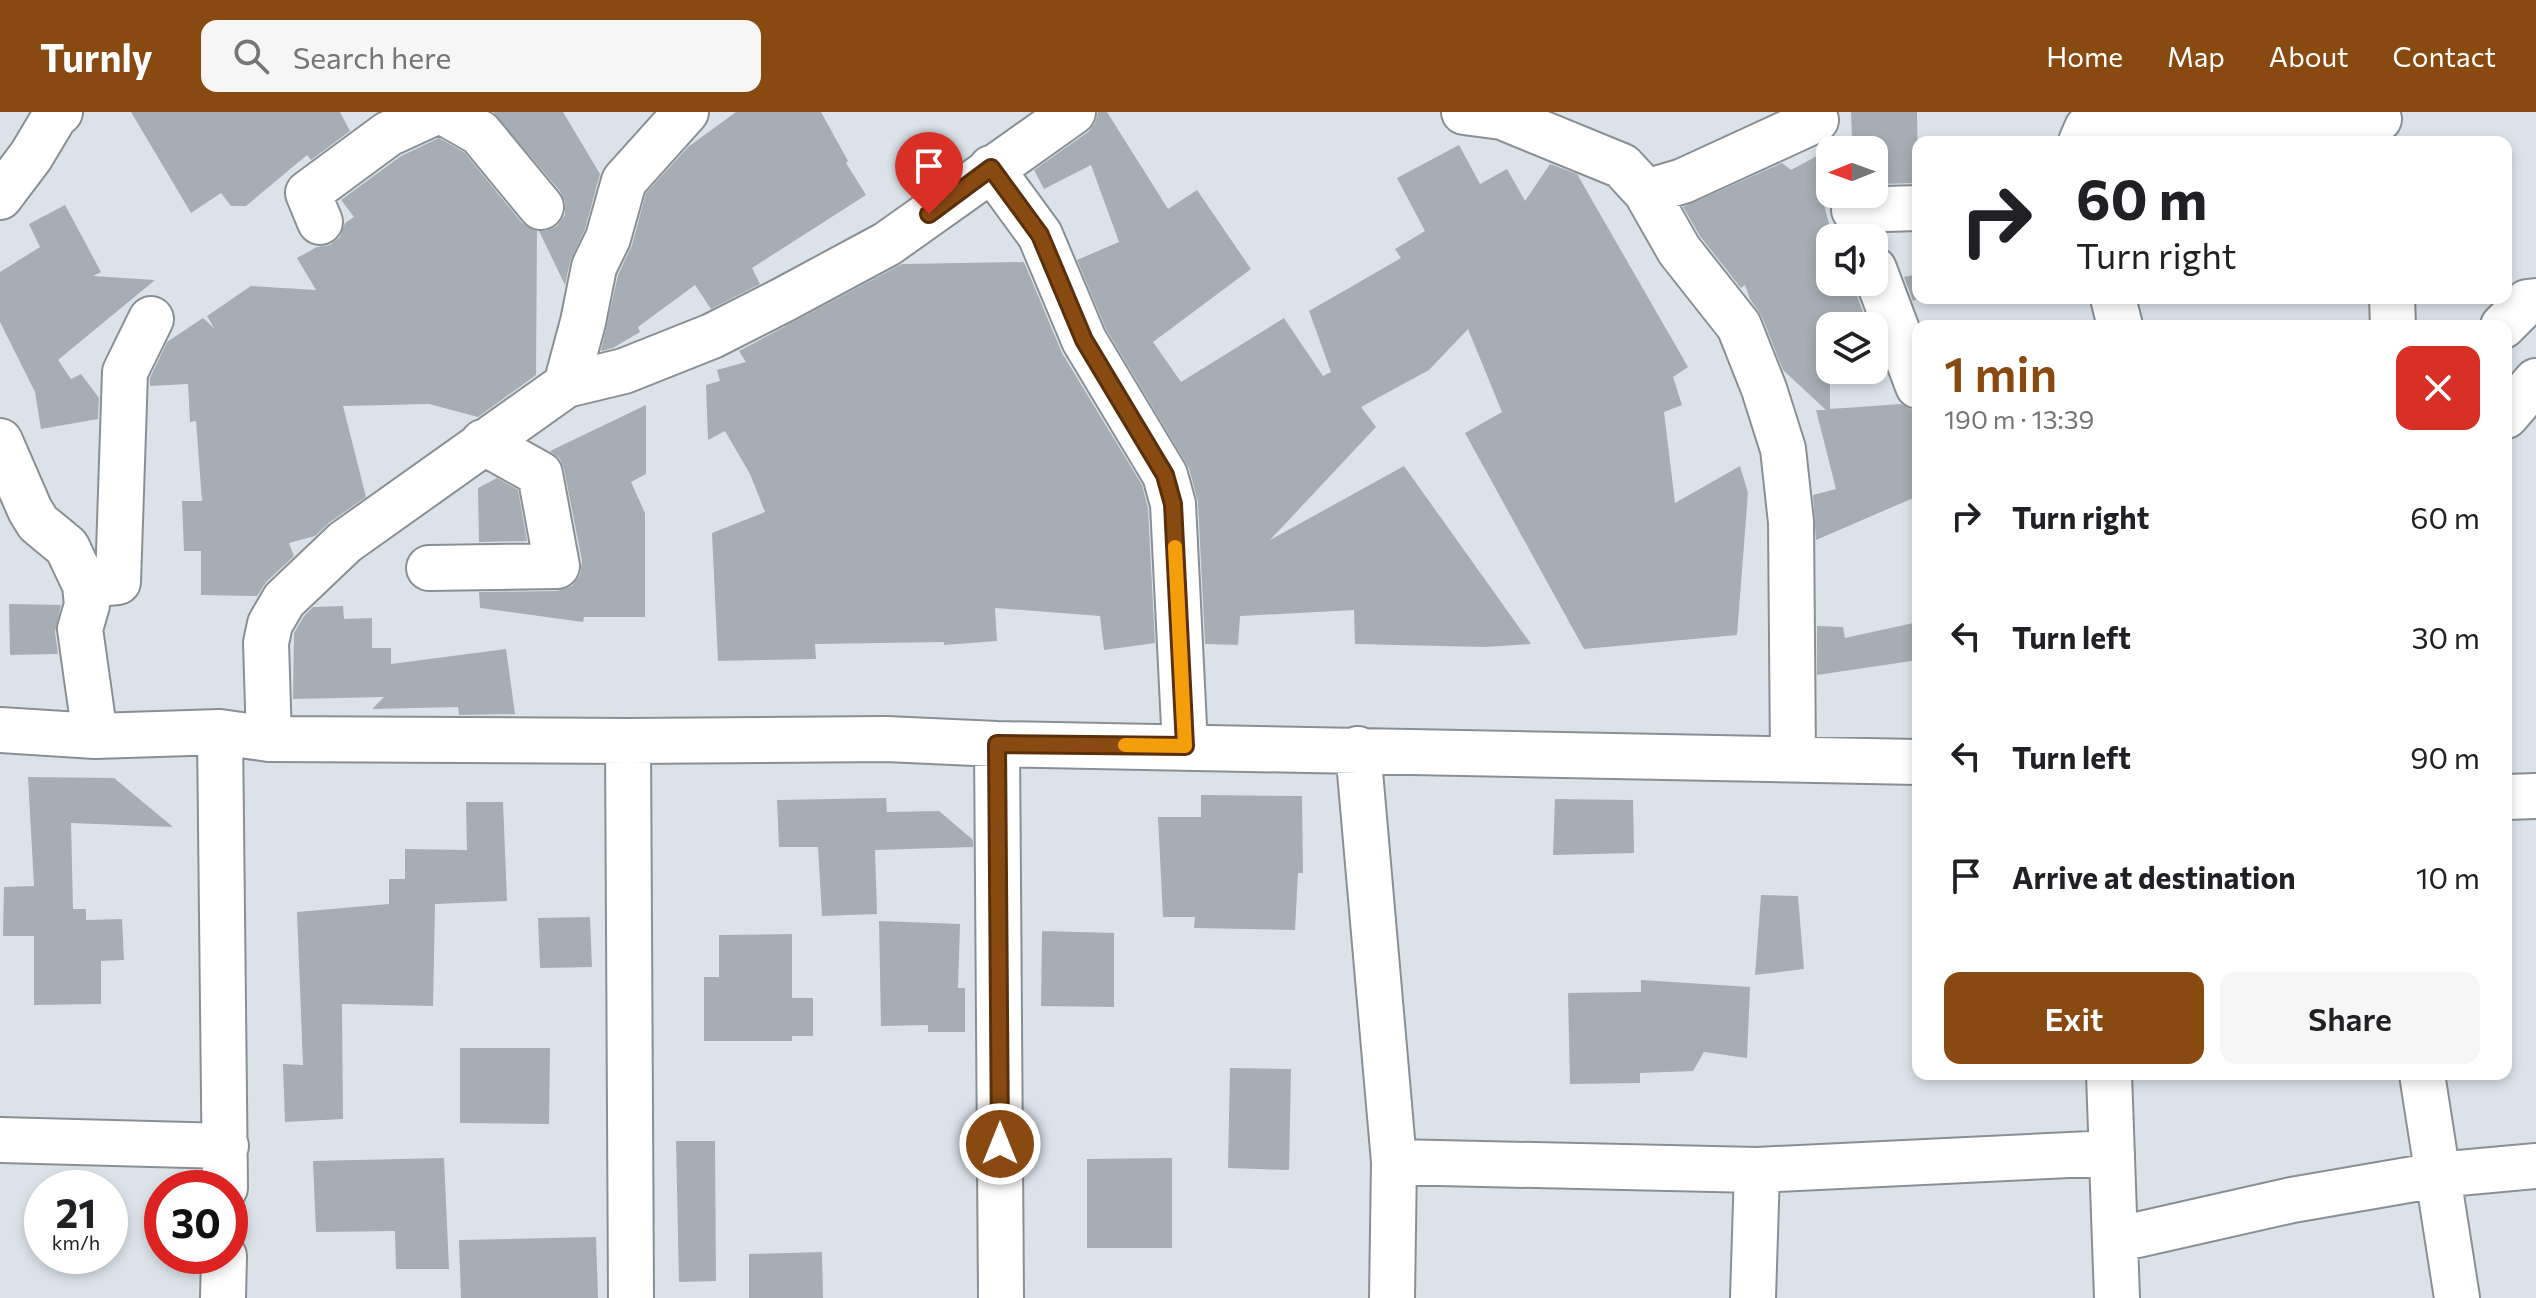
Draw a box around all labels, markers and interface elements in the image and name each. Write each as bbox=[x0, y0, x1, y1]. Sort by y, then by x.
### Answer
search box bbox=[201, 20, 761, 92]
text: Turnly bbox=[40, 33, 153, 80]
icon: search bbox=[229, 34, 273, 78]
text: Search here bbox=[293, 38, 451, 75]
text: Home bbox=[2046, 39, 2123, 73]
text: Map bbox=[2167, 39, 2225, 73]
text: About bbox=[2269, 39, 2349, 73]
text: Contact bbox=[2393, 39, 2496, 73]
pin bbox=[895, 132, 963, 214]
north arrow bbox=[1816, 136, 1888, 208]
map controls bbox=[1816, 136, 1888, 384]
icon: arrive bbox=[907, 144, 951, 188]
text: 60 m bbox=[2076, 163, 2207, 232]
icon: right bbox=[1944, 168, 2048, 272]
button: sound bbox=[1816, 224, 1888, 296]
text: Turn right bbox=[2076, 232, 2237, 276]
button: layers bbox=[1816, 312, 1888, 384]
text: 1 min bbox=[1944, 343, 2057, 402]
button: close bbox=[2396, 346, 2480, 430]
text: 190 m · 13:39 bbox=[1944, 403, 2094, 434]
icon: right bbox=[1944, 494, 1988, 538]
text: Turn right bbox=[2012, 498, 2149, 535]
text: 60 m bbox=[2410, 498, 2480, 535]
icon: left bbox=[1944, 614, 1988, 658]
text: Turn left bbox=[2012, 618, 2131, 655]
text: 30 m bbox=[2411, 618, 2480, 655]
icon: left bbox=[1944, 734, 1988, 778]
text: Turn left bbox=[2012, 738, 2131, 775]
text: 90 m bbox=[2410, 738, 2480, 775]
icon: arrive bbox=[1944, 854, 1988, 898]
text: Arrive at destination bbox=[2012, 858, 2296, 895]
text: 10 m bbox=[2416, 858, 2480, 895]
button: Exit bbox=[1944, 972, 2204, 1064]
button: Share bbox=[2220, 972, 2480, 1064]
position arrow bbox=[958, 1102, 1042, 1186]
speed limit sign: 30 bbox=[144, 1170, 248, 1274]
text: 21 bbox=[56, 1187, 96, 1236]
text: km/h bbox=[52, 1230, 100, 1254]

